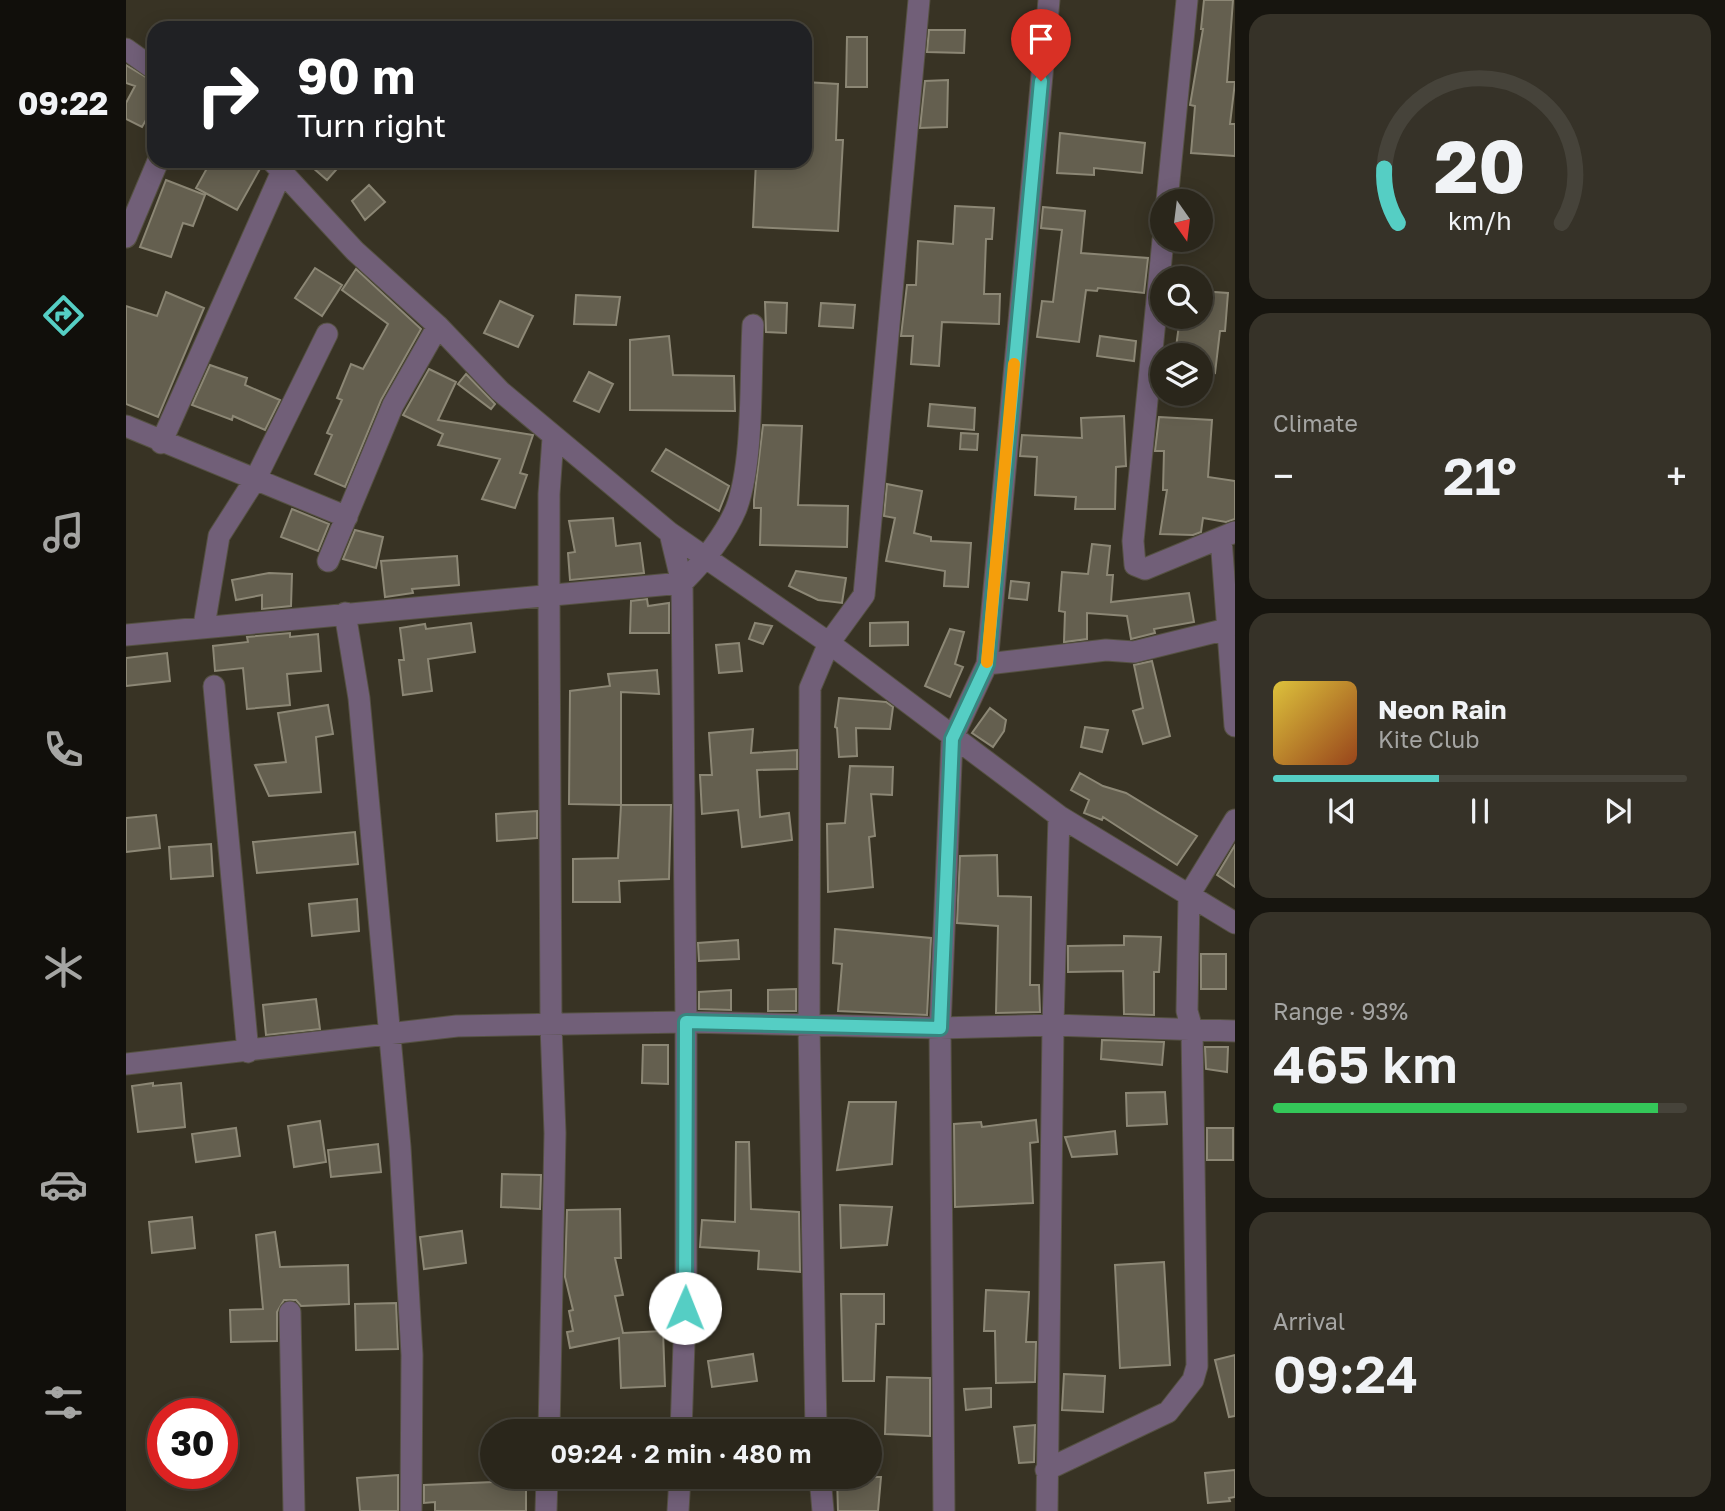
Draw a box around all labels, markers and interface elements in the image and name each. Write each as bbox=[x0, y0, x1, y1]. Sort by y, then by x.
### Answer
pin bbox=[1011, 9, 1071, 81]
icon: arrive bbox=[1022, 20, 1060, 58]
text: 90 m bbox=[297, 46, 415, 105]
icon: right bbox=[182, 49, 273, 140]
text: 09:22 bbox=[18, 84, 108, 122]
text: Turn right bbox=[297, 106, 446, 144]
text: 20 bbox=[1434, 122, 1526, 209]
north arrow bbox=[1150, 189, 1213, 252]
map controls bbox=[1150, 189, 1213, 406]
text: km/h bbox=[1448, 205, 1512, 236]
button: search bbox=[1150, 266, 1213, 329]
icon: directions bbox=[39, 291, 88, 340]
button: layers bbox=[1150, 343, 1213, 406]
text: Climate bbox=[1273, 409, 1358, 437]
text: 21° bbox=[1443, 444, 1517, 506]
text: − bbox=[1273, 453, 1294, 498]
text: + bbox=[1666, 453, 1687, 498]
icon: music bbox=[39, 508, 88, 557]
text: Neon Rain bbox=[1378, 694, 1507, 725]
icon: phone bbox=[39, 725, 88, 774]
text: Kite Club bbox=[1378, 725, 1479, 753]
icon: previous bbox=[1323, 792, 1361, 830]
icon: pause bbox=[1461, 792, 1499, 830]
icon: next bbox=[1599, 792, 1637, 830]
icon: climate bbox=[39, 943, 88, 992]
text: Range · 93% bbox=[1273, 997, 1408, 1025]
text: 465 km bbox=[1273, 1032, 1458, 1094]
icon: car bbox=[39, 1160, 88, 1209]
position arrow bbox=[648, 1271, 722, 1345]
text: Arrival bbox=[1273, 1307, 1345, 1335]
text: 09:24 bbox=[1273, 1342, 1419, 1404]
icon: filters bbox=[39, 1378, 88, 1427]
speed limit sign: 30 bbox=[147, 1398, 238, 1489]
text: 09:24 · 2 min · 480 m bbox=[550, 1438, 812, 1469]

